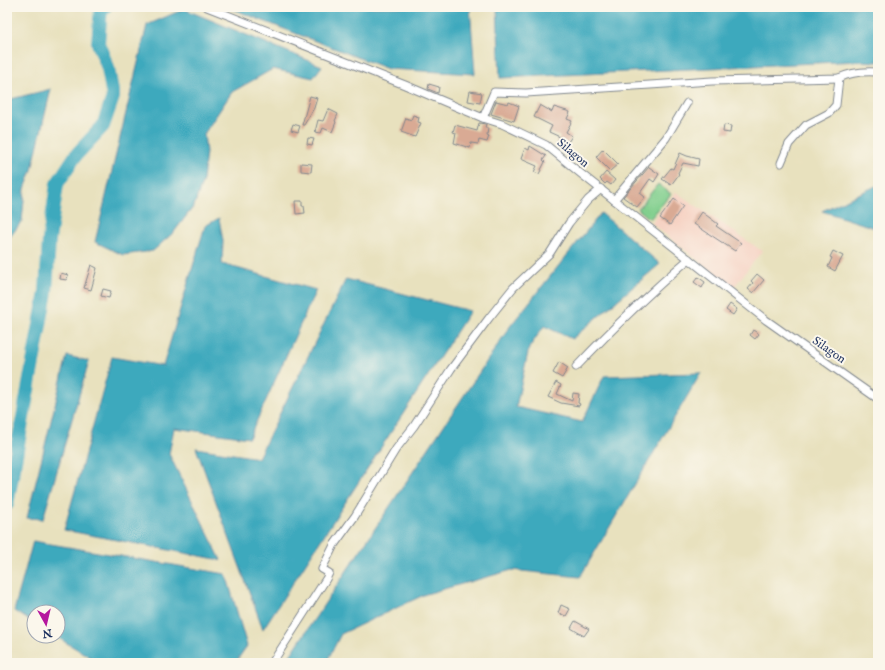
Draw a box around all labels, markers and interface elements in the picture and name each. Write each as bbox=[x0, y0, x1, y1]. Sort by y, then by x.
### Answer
street label: Silagon bbox=[554, 135, 593, 171]
street label: Silagon bbox=[809, 333, 849, 367]
north arrow bbox=[26, 604, 66, 644]
text: N bbox=[41, 625, 54, 641]

